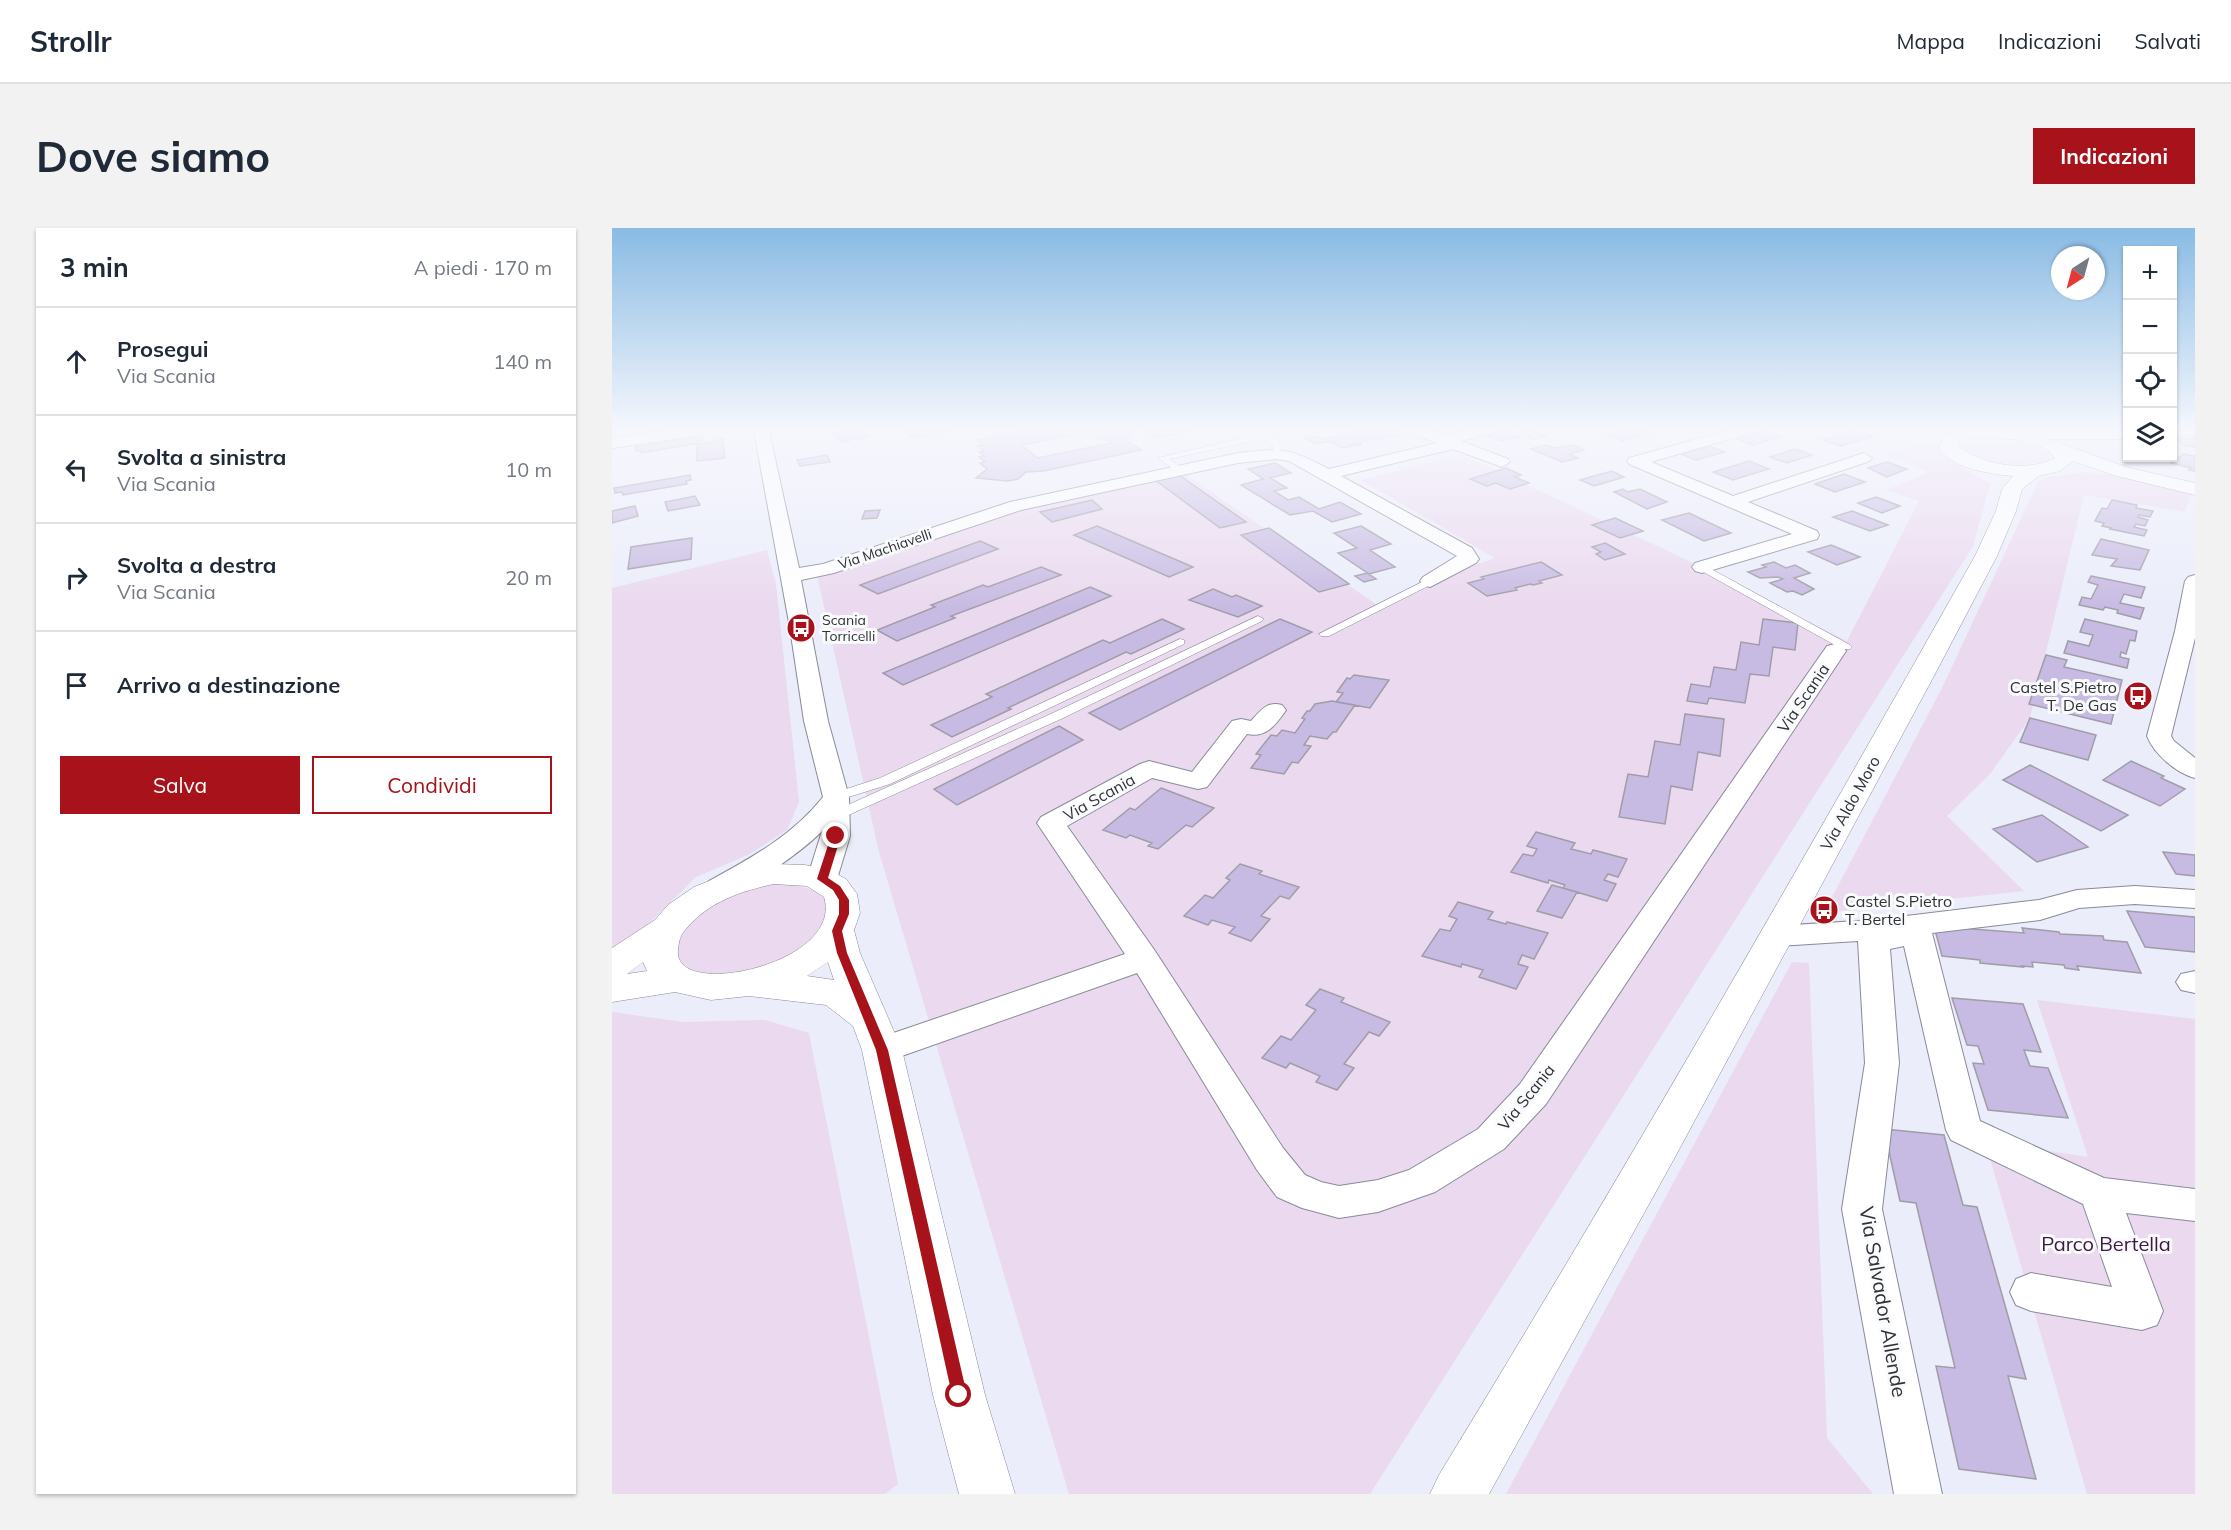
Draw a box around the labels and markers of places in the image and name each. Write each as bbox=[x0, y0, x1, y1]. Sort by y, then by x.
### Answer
place label: Scania Torricelli bbox=[822, 611, 875, 645]
bus stop icon: Scania Torricelli bbox=[785, 612, 817, 644]
place label: Castel S.Pietro T. De Gas bbox=[2010, 677, 2117, 715]
bus stop icon: Castel S.Pietro T. De Gas bbox=[2122, 680, 2154, 712]
place label: Castel S.Pietro T. Bertel bbox=[1845, 891, 1952, 929]
bus stop icon: Castel S.Pietro T. Bertel bbox=[1808, 894, 1840, 926]

